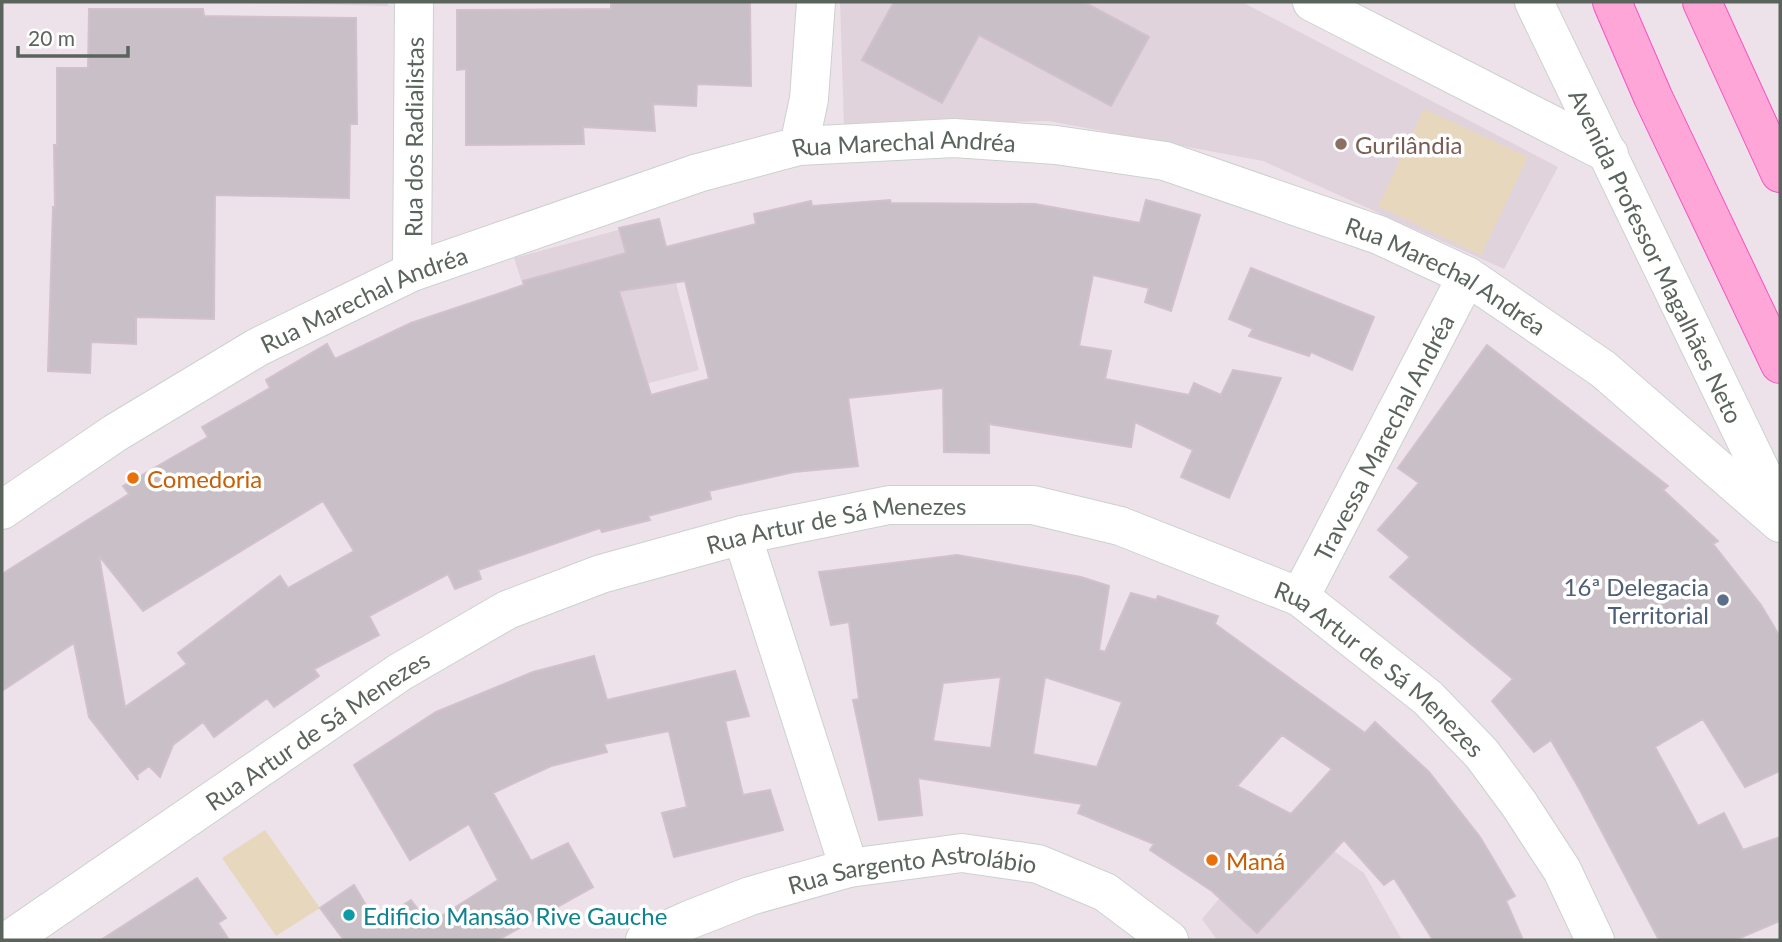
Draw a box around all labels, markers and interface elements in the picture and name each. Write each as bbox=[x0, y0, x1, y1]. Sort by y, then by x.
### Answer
scale bar bbox=[18, 14, 128, 58]
text: 20 m bbox=[28, 25, 75, 50]
street label: Rua dos Radialistas bbox=[398, 37, 428, 237]
street label: Avenida Professor Magalhães Neto bbox=[1564, 84, 1750, 428]
street label: Rua Marechal Andréa bbox=[788, 123, 1017, 162]
place label: Gurilândia bbox=[1355, 130, 1462, 159]
marker: Gurilândia bbox=[1333, 136, 1349, 152]
street label: Rua Marechal Andréa bbox=[1342, 210, 1552, 341]
street label: Rua Marechal Andréa bbox=[255, 240, 471, 358]
street label: Travessa Marechal Andréa bbox=[1307, 309, 1459, 566]
place label: Comedoria bbox=[147, 464, 262, 493]
marker: Comedoria bbox=[125, 470, 141, 486]
street label: Rua Artur de Sá Menezes bbox=[703, 490, 966, 559]
place label: 16ª Delegacia Territorial bbox=[1564, 572, 1709, 629]
street label: Rua Artur de Sá Menezes bbox=[1271, 574, 1491, 762]
marker: 16ª Delegacia Territorial bbox=[1715, 592, 1731, 608]
street label: Rua Artur de Sá Menezes bbox=[199, 644, 434, 816]
street label: Rua Sargento Astrolábio bbox=[784, 838, 1039, 899]
place label: Maná bbox=[1226, 846, 1285, 875]
marker: Maná bbox=[1204, 852, 1220, 868]
place label: Edificio Mansão Rive Gauche bbox=[363, 901, 667, 930]
marker: Edificio Mansão Rive Gauche bbox=[341, 907, 357, 923]

